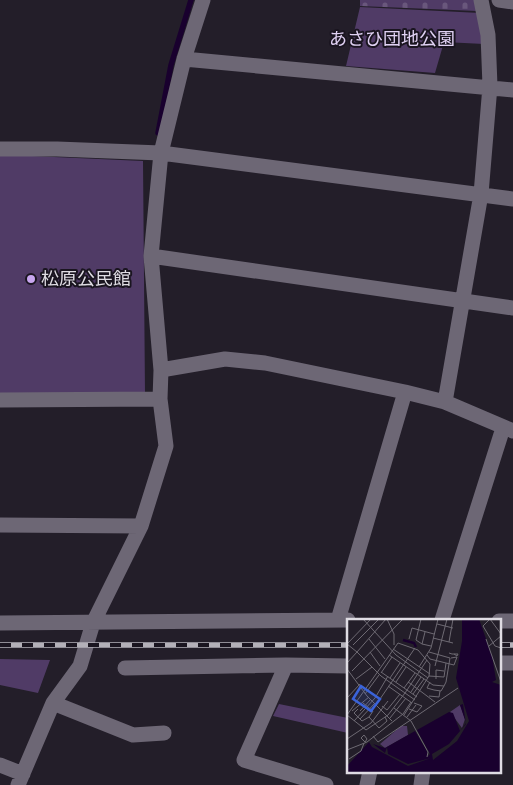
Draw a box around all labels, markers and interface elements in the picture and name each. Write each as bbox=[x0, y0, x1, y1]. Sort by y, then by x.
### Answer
park label: あさひ団地公園 bbox=[329, 27, 455, 52]
place label: 松原公民館 bbox=[41, 267, 131, 292]
marker: 松原公民館 bbox=[25, 273, 37, 285]
inset map bbox=[347, 619, 500, 772]

